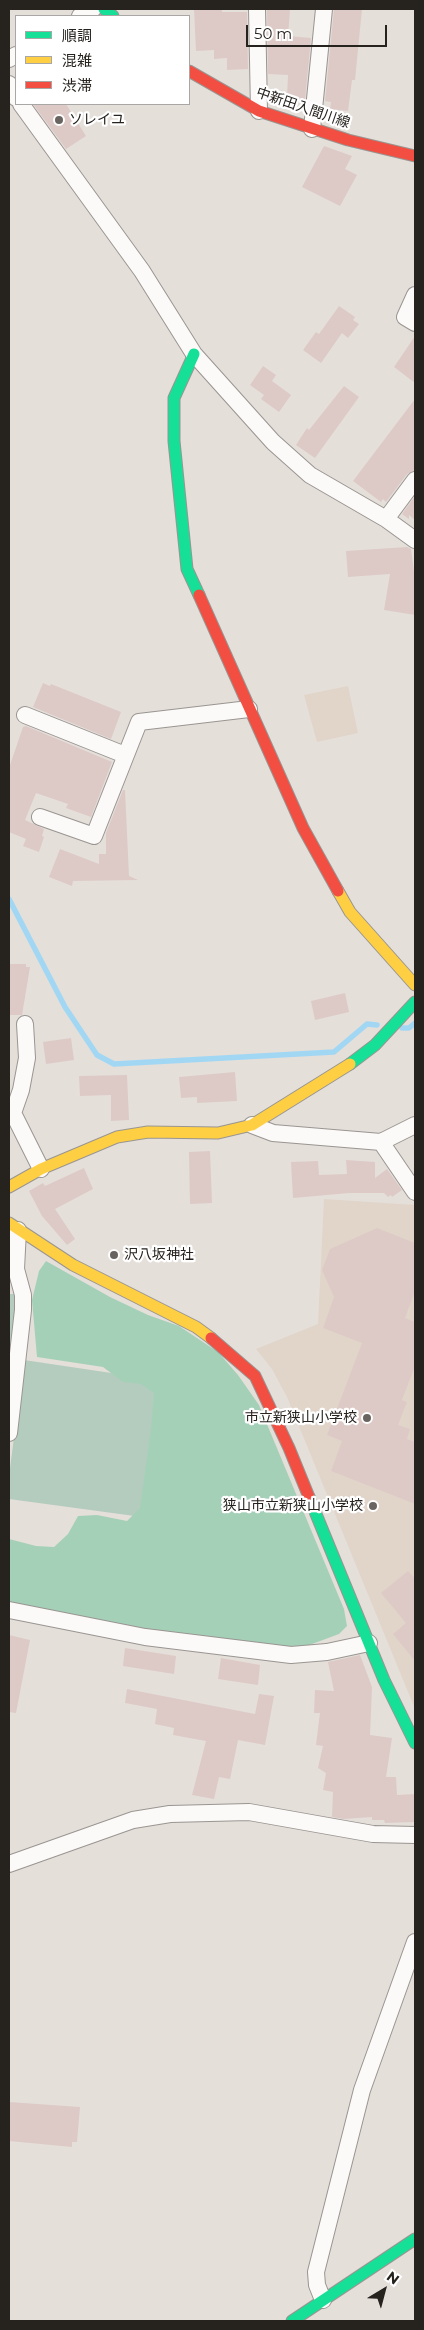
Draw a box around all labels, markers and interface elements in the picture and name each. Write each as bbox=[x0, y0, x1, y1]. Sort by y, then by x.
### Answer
legend bbox=[15, 15, 190, 105]
scale bar bbox=[249, 15, 390, 47]
text: 50 m bbox=[254, 24, 292, 43]
text: 順調 bbox=[62, 26, 92, 45]
text: 混雑 bbox=[62, 51, 92, 70]
text: 渋滞 bbox=[62, 76, 92, 95]
street label: 中新田入間川線 bbox=[254, 84, 352, 132]
place label: ソレイユ bbox=[69, 112, 125, 128]
marker: ソレイユ bbox=[53, 114, 65, 126]
place label: 沢八坂神社 bbox=[124, 1247, 194, 1263]
marker: 沢八坂神社 bbox=[108, 1249, 120, 1261]
place label: 市立新狭山小学校 bbox=[245, 1410, 357, 1426]
marker: 市立新狭山小学校 bbox=[361, 1412, 373, 1424]
place label: 狭山市立新狭山小学校 bbox=[223, 1498, 363, 1514]
marker: 狭山市立新狭山小学校 bbox=[367, 1500, 379, 1512]
north arrow bbox=[359, 2265, 409, 2315]
text: N bbox=[383, 2267, 403, 2289]

